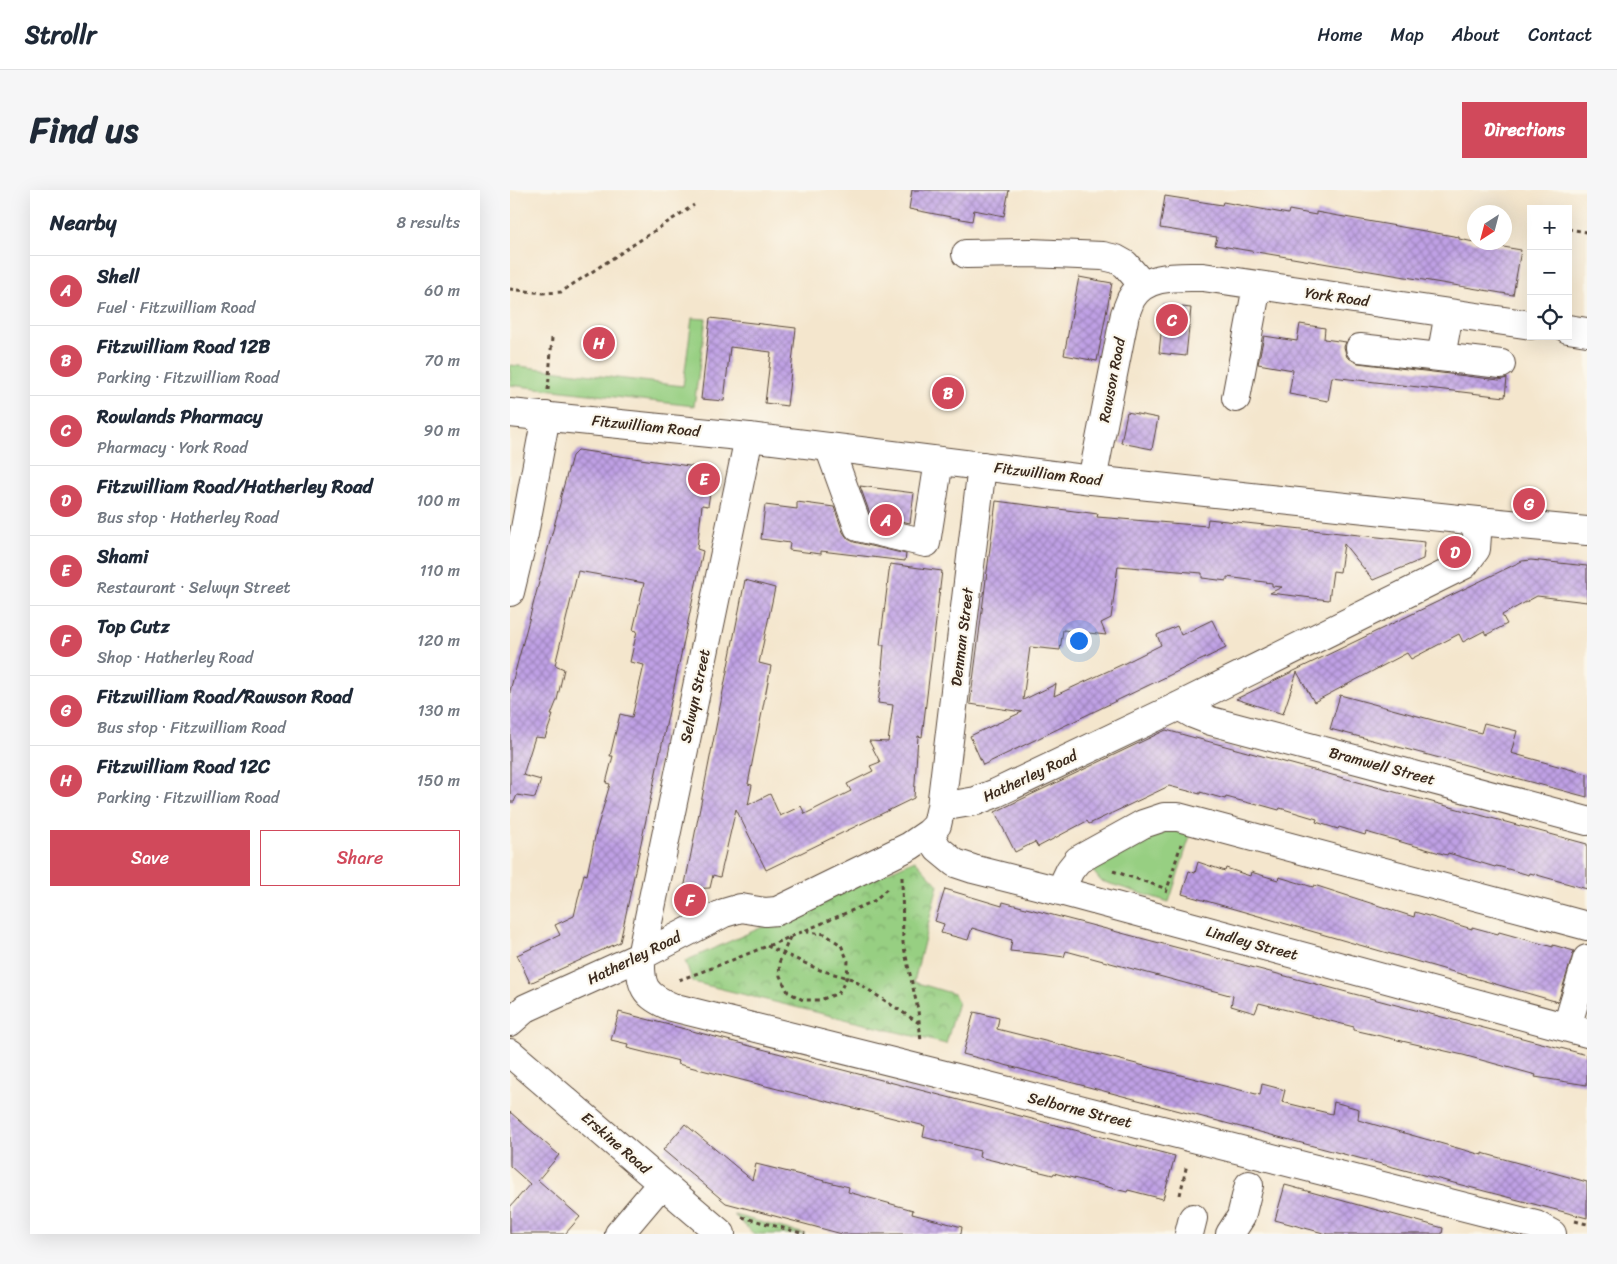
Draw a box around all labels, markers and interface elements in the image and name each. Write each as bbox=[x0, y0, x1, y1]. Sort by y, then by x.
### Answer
text: Strollr bbox=[25, 14, 96, 56]
text: Home bbox=[1318, 19, 1363, 51]
text: Map bbox=[1391, 19, 1424, 51]
text: About bbox=[1452, 19, 1500, 51]
text: Contact bbox=[1528, 19, 1592, 51]
text: Find us bbox=[30, 99, 138, 161]
button: Directions bbox=[1462, 102, 1587, 158]
text: Nearby bbox=[50, 204, 116, 242]
north arrow bbox=[1467, 205, 1512, 250]
map controls bbox=[1527, 205, 1572, 340]
button: + bbox=[1527, 205, 1572, 250]
text: 8 results bbox=[397, 208, 460, 237]
button: − bbox=[1527, 250, 1572, 295]
text: Shell bbox=[97, 260, 139, 293]
text: A bbox=[61, 276, 71, 305]
text: 60 m bbox=[424, 276, 460, 305]
street label: York Road bbox=[1303, 280, 1372, 315]
text: Fuel · Fitzwilliam Road bbox=[97, 293, 255, 322]
button: locate bbox=[1527, 295, 1572, 340]
pin: C bbox=[1156, 301, 1188, 339]
pin: H bbox=[583, 324, 615, 362]
text: Fitzwilliam Road 12B bbox=[97, 330, 270, 363]
street label: Rawson Road bbox=[1091, 334, 1133, 424]
text: B bbox=[61, 346, 71, 375]
text: 70 m bbox=[424, 346, 460, 375]
text: Parking · Fitzwilliam Road bbox=[97, 363, 279, 392]
pin: B bbox=[932, 374, 964, 412]
text: Rowlands Pharmacy bbox=[97, 400, 263, 433]
street label: Fitzwilliam Road bbox=[591, 407, 702, 445]
text: C bbox=[61, 416, 71, 445]
text: 90 m bbox=[424, 416, 460, 445]
text: Pharmacy · York Road bbox=[97, 433, 248, 462]
street label: Fitzwilliam Road bbox=[993, 454, 1104, 494]
pin: E bbox=[688, 460, 720, 498]
text: Fitzwilliam Road/Hatherley Road bbox=[97, 470, 373, 503]
pin: G bbox=[1513, 485, 1545, 523]
text: D bbox=[61, 486, 71, 515]
text: 100 m bbox=[416, 486, 460, 515]
pin: A bbox=[870, 501, 902, 539]
text: Bus stop · Hatherley Road bbox=[97, 503, 279, 532]
pin: D bbox=[1439, 533, 1471, 571]
text: Shami bbox=[97, 540, 148, 573]
text: E bbox=[62, 556, 70, 585]
text: 110 m bbox=[420, 556, 460, 585]
text: Restaurant · Selwyn Street bbox=[97, 573, 291, 602]
street label: Denman Street bbox=[943, 585, 981, 688]
text: Top Cutz bbox=[97, 610, 170, 643]
text: F bbox=[62, 626, 70, 655]
text: 120 m bbox=[417, 626, 460, 655]
your location bbox=[1066, 628, 1092, 654]
text: Shop · Hatherley Road bbox=[97, 643, 253, 672]
street label: Selwyn Street bbox=[672, 646, 718, 745]
text: Fitzwilliam Road/Rawson Road bbox=[97, 680, 352, 713]
text: G bbox=[61, 696, 71, 725]
text: 130 m bbox=[418, 696, 460, 725]
text: Bus stop · Fitzwilliam Road bbox=[97, 713, 286, 742]
street label: Bramwell Street bbox=[1326, 739, 1438, 793]
street label: Hatherley Road bbox=[978, 742, 1083, 809]
text: Fitzwilliam Road 12C bbox=[97, 750, 270, 783]
text: H bbox=[60, 766, 72, 795]
text: 150 m bbox=[417, 766, 460, 795]
text: Parking · Fitzwilliam Road bbox=[97, 783, 279, 812]
button: Save bbox=[50, 830, 250, 886]
button: Share bbox=[260, 830, 460, 886]
pin: F bbox=[674, 881, 706, 919]
street label: Lindley Street bbox=[1203, 918, 1301, 968]
street label: Hatherley Road bbox=[583, 924, 686, 992]
street label: Selborne Street bbox=[1025, 1085, 1135, 1136]
street label: Erskine Road bbox=[575, 1105, 657, 1181]

